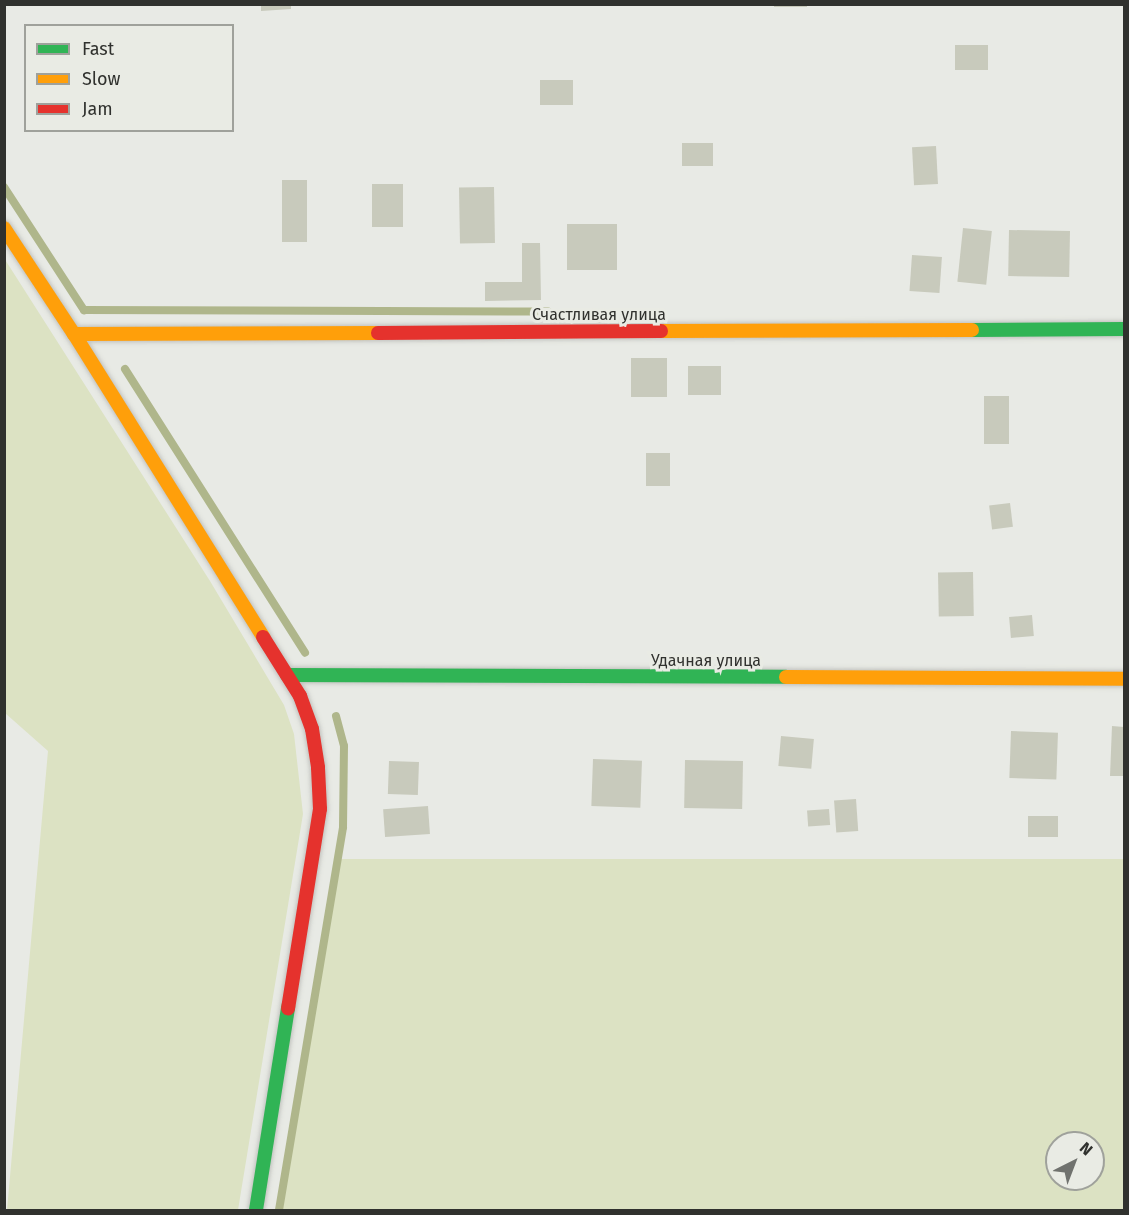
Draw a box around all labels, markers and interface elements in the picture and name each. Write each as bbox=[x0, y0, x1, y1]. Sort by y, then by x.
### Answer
legend bbox=[24, 24, 234, 132]
text: Fast bbox=[82, 38, 114, 60]
text: Slow bbox=[82, 68, 120, 90]
text: Jam bbox=[82, 98, 113, 120]
street label: Счастливая улица bbox=[532, 305, 666, 325]
street label: Удачная улица bbox=[651, 651, 761, 671]
north arrow bbox=[1045, 1131, 1105, 1191]
text: N bbox=[1076, 1138, 1096, 1159]

